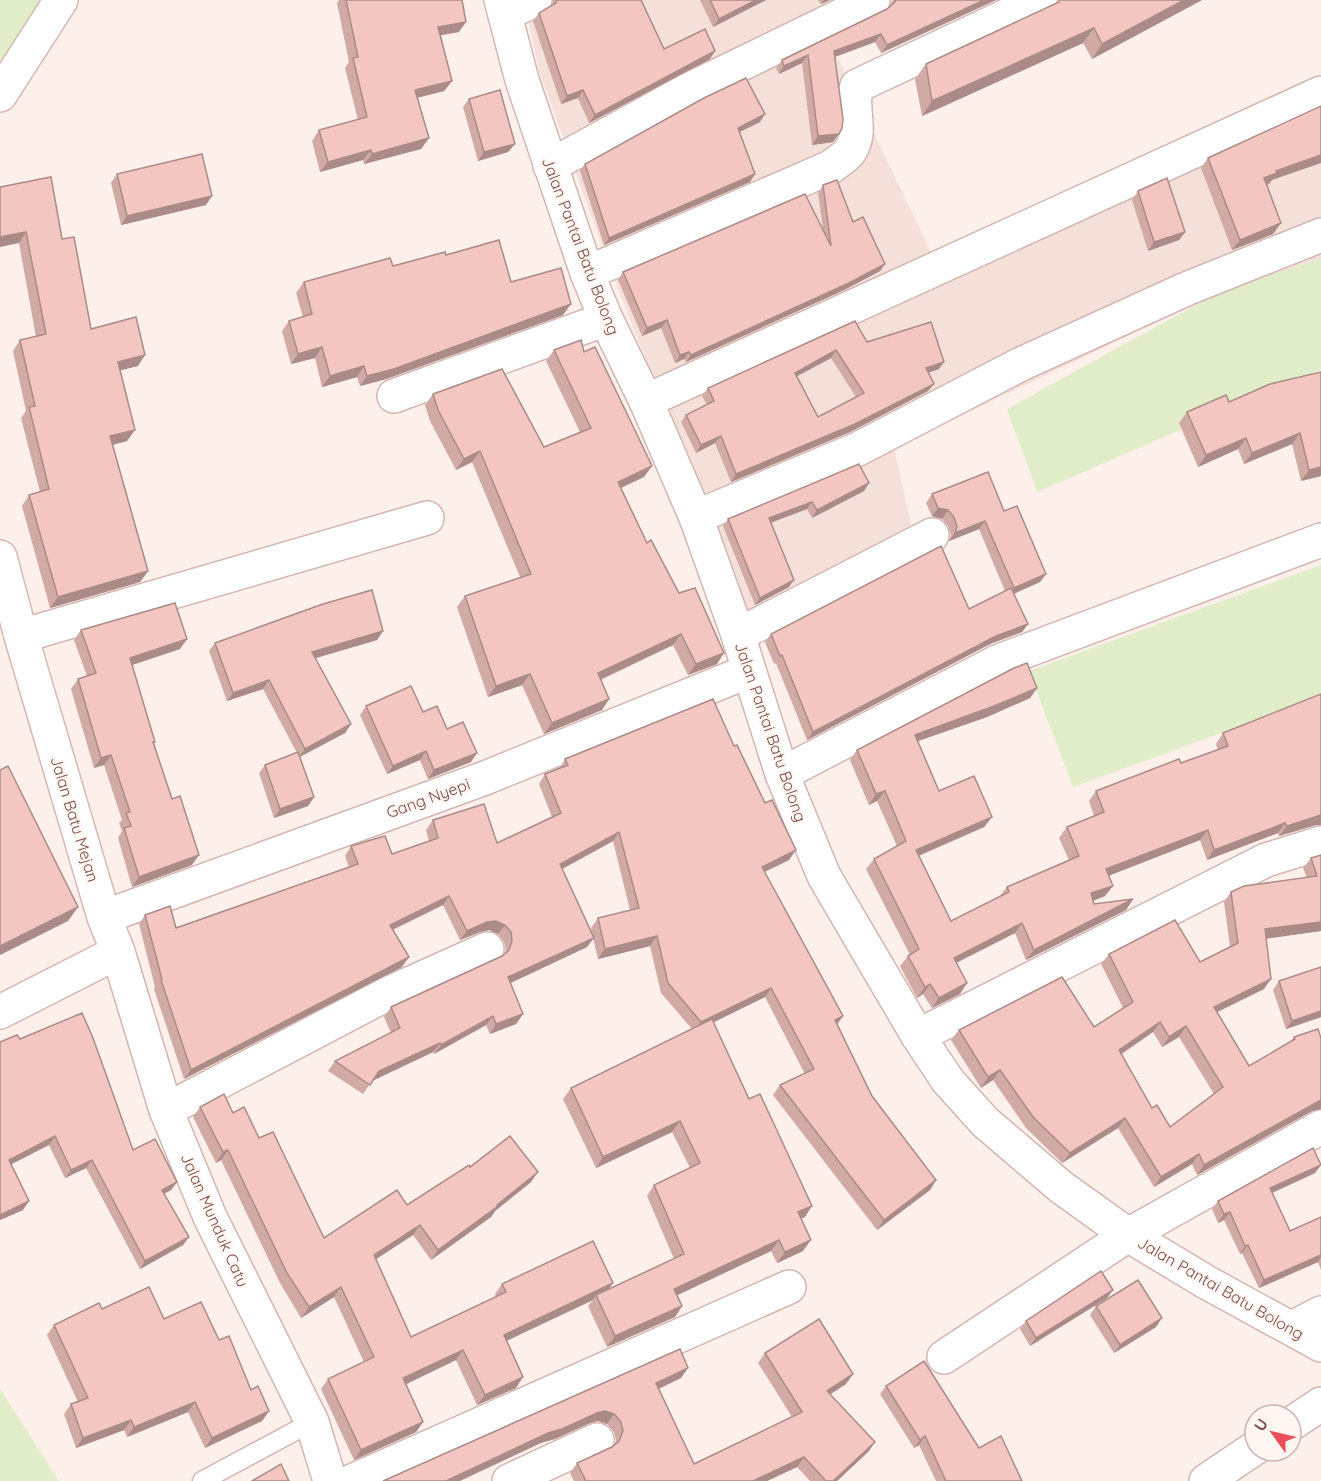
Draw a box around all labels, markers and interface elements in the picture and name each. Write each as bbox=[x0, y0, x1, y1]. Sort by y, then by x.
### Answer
street label: Jalan Pantai Batu Bolong bbox=[538, 154, 624, 338]
street label: Jalan Pantai Batu Bolong bbox=[731, 640, 811, 824]
street label: Jalan Batu Mejan bbox=[46, 754, 104, 884]
street label: Gang Nyepi bbox=[383, 774, 473, 822]
street label: Jalan Munduk Catu bbox=[177, 1150, 253, 1290]
street label: Jalan Pantai Batu Bolong bbox=[1134, 1232, 1308, 1344]
north arrow bbox=[1243, 1403, 1303, 1463]
text: U bbox=[1249, 1414, 1272, 1435]

